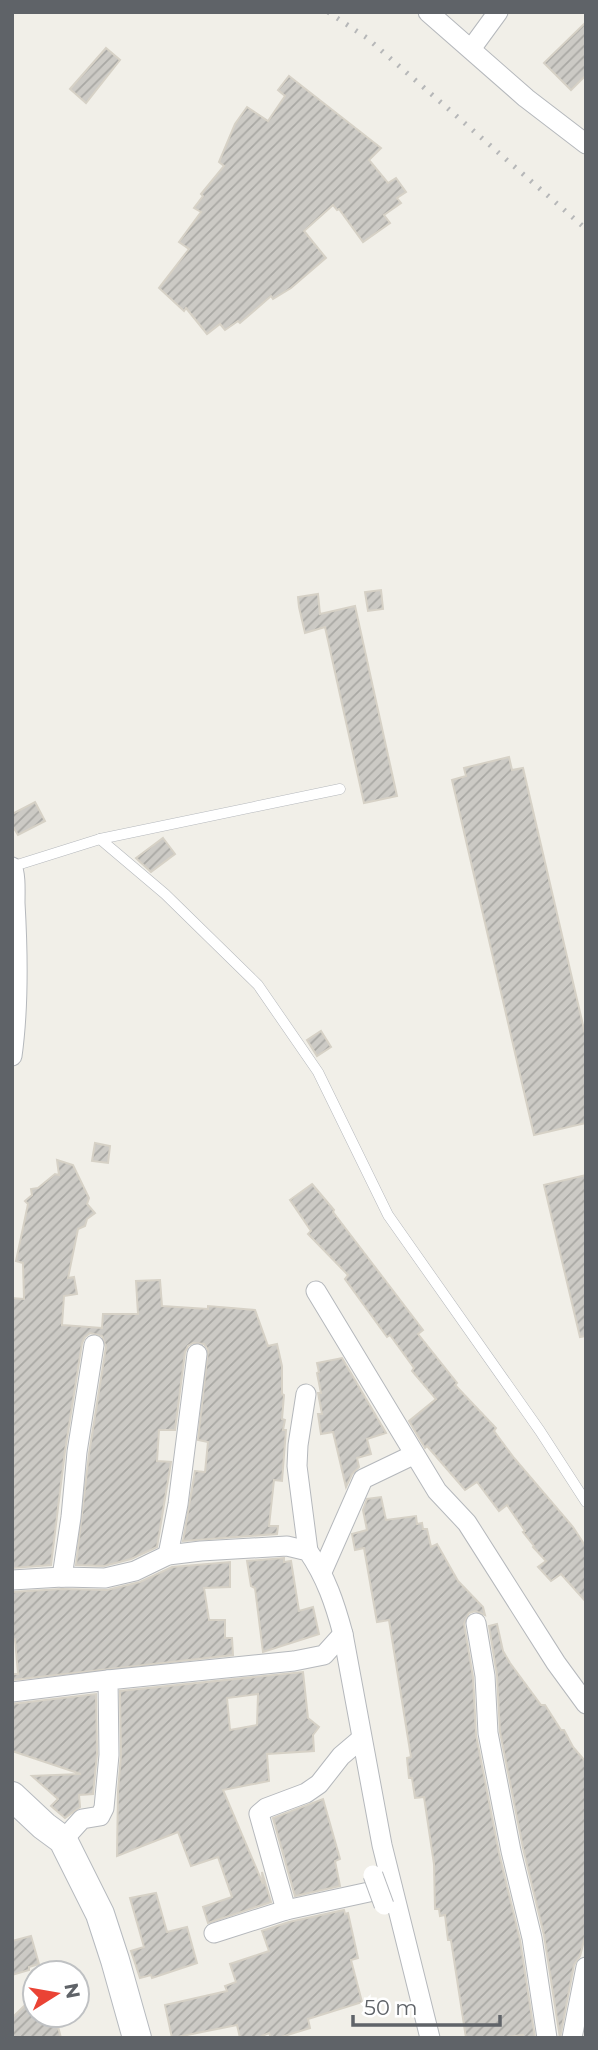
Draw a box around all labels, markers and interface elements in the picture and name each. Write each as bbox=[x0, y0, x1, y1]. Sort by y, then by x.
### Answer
north arrow bbox=[21, 1959, 91, 2029]
text: N bbox=[59, 1981, 85, 2001]
scale bar bbox=[353, 1983, 500, 2027]
text: 50 m bbox=[364, 1995, 418, 2020]

